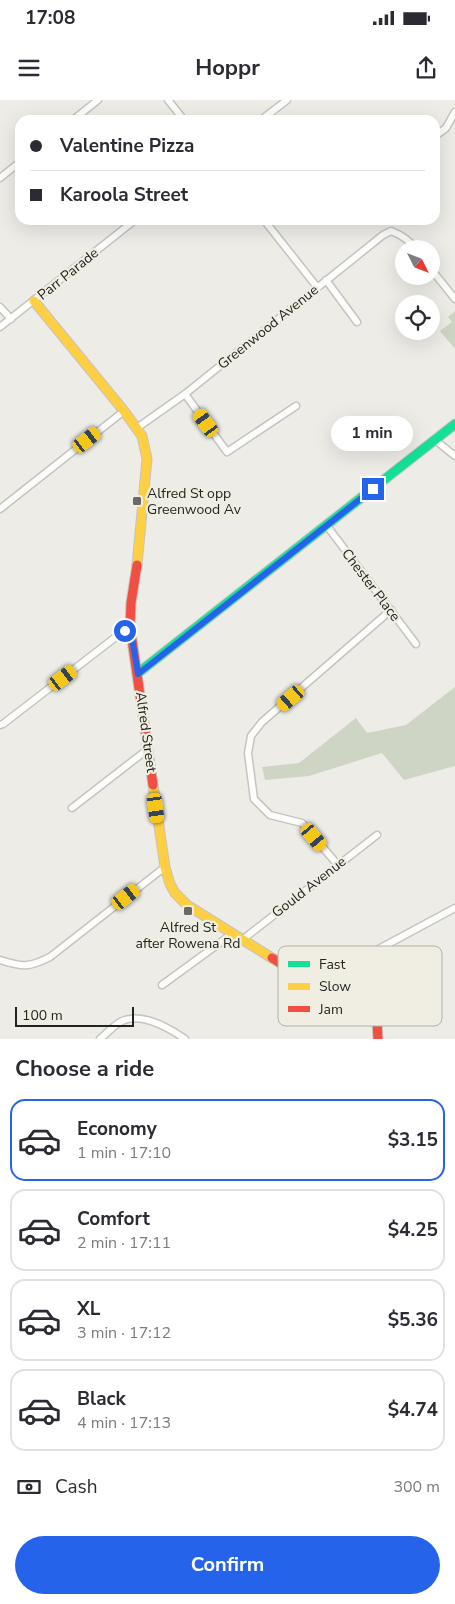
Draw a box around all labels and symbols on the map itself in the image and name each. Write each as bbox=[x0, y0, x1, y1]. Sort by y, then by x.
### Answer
north arrow bbox=[395, 240, 440, 285]
street label: Parr Parade bbox=[33, 243, 103, 305]
street label: Greenwood Avenue bbox=[214, 280, 322, 374]
car bbox=[191, 406, 220, 440]
callout: 1 min bbox=[332, 416, 414, 452]
car bbox=[70, 425, 103, 455]
route end bbox=[362, 478, 384, 500]
place label: Alfred St opp Greenwood Av bbox=[147, 484, 242, 519]
marker: Alfred St opp Greenwood Av bbox=[131, 495, 143, 507]
street label: Chester Place bbox=[337, 545, 405, 625]
route start bbox=[114, 620, 136, 642]
car bbox=[46, 663, 79, 693]
car bbox=[274, 682, 307, 714]
street label: Alfred Street bbox=[131, 690, 161, 774]
car bbox=[146, 792, 165, 824]
car bbox=[298, 821, 329, 853]
street label: Gould Avenue bbox=[268, 852, 350, 922]
car bbox=[109, 882, 142, 912]
marker: Alfred St after Rowena Rd bbox=[182, 905, 194, 917]
place label: Alfred St after Rowena Rd bbox=[136, 918, 240, 953]
legend bbox=[278, 946, 442, 1026]
text: Fast bbox=[319, 955, 345, 974]
text: Slow bbox=[319, 977, 351, 996]
text: Jam bbox=[318, 1000, 343, 1019]
scale bar bbox=[15, 1004, 134, 1027]

